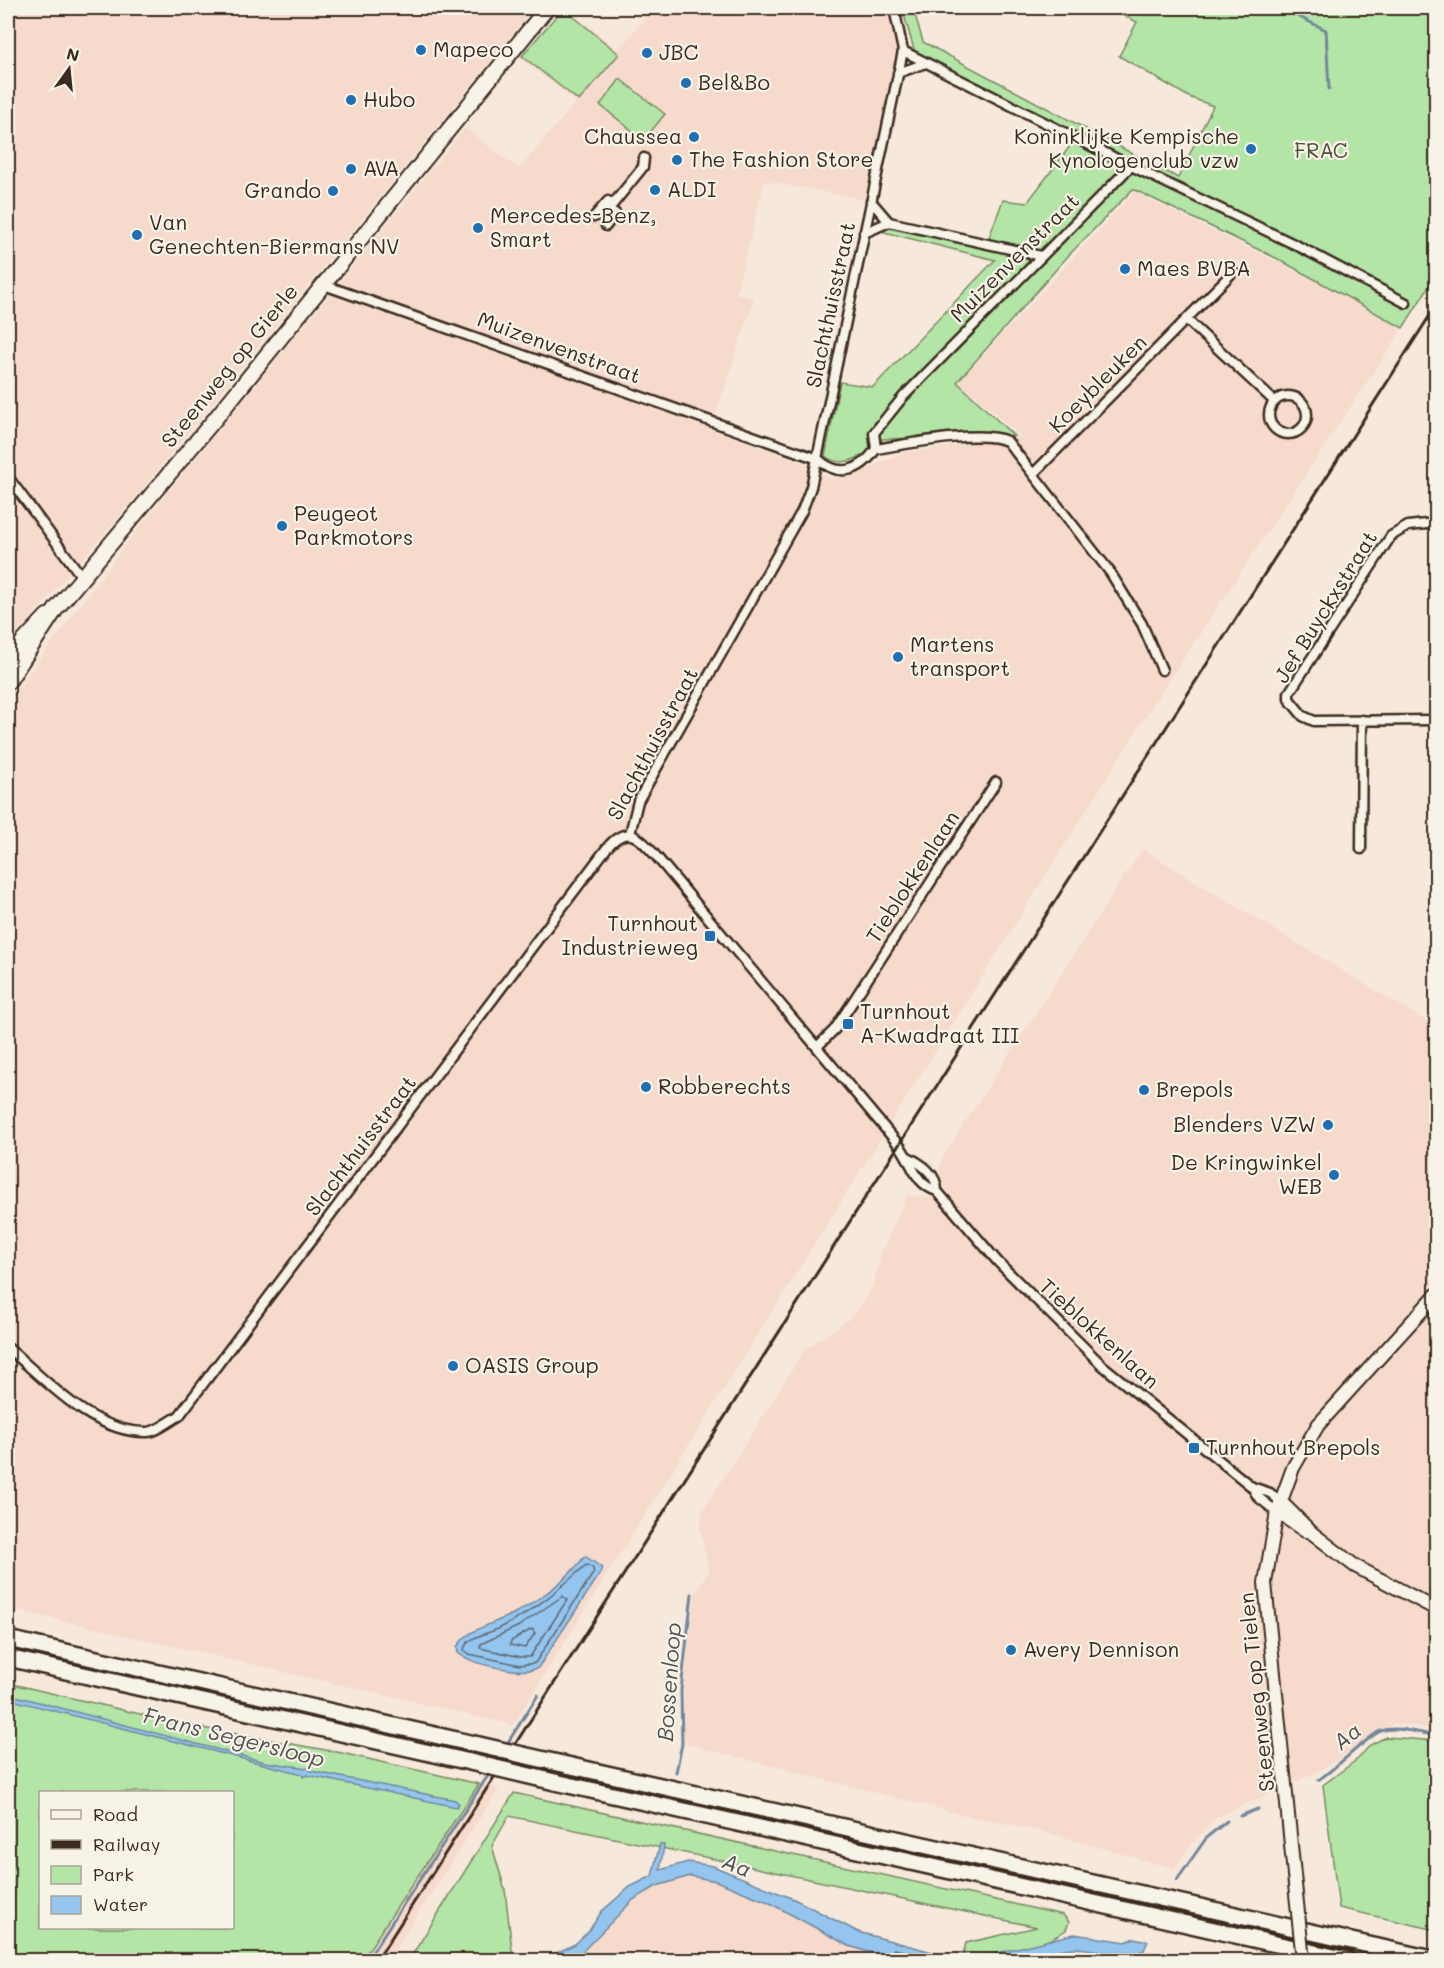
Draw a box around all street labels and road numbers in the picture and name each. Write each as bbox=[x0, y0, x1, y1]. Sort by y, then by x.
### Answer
street label: Muizenvenstraat bbox=[944, 187, 1084, 327]
street label: Slachthuisstraat bbox=[799, 219, 860, 390]
street label: Steenweg op Gierle bbox=[155, 278, 303, 452]
street label: Muizenvenstraat bbox=[474, 304, 645, 389]
street label: Koeybleuken bbox=[1042, 328, 1152, 438]
street label: Jef Buyckxstraat bbox=[1267, 525, 1382, 687]
street label: Slachthuisstraat bbox=[600, 662, 703, 824]
street label: Tieblokkenlaan bbox=[859, 805, 965, 947]
street label: Slachthuisstraat bbox=[298, 1070, 421, 1221]
street label: Tieblokkenlaan bbox=[1034, 1272, 1166, 1394]
street label: Steenweg op Tielen bbox=[1232, 1591, 1279, 1793]

